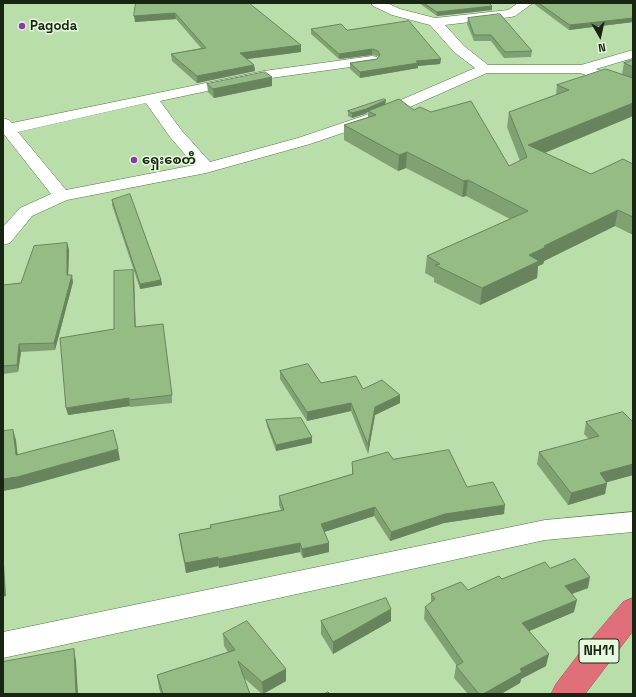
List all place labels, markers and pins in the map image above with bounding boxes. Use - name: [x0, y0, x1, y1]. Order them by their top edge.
- place label: Pagoda: [30, 18, 77, 34]
- marker: Pagoda: [17, 21, 27, 31]
- place label: ရှေးစေတီ: [142, 152, 196, 168]
- marker: ရှေးစေတီ: [129, 155, 139, 165]

